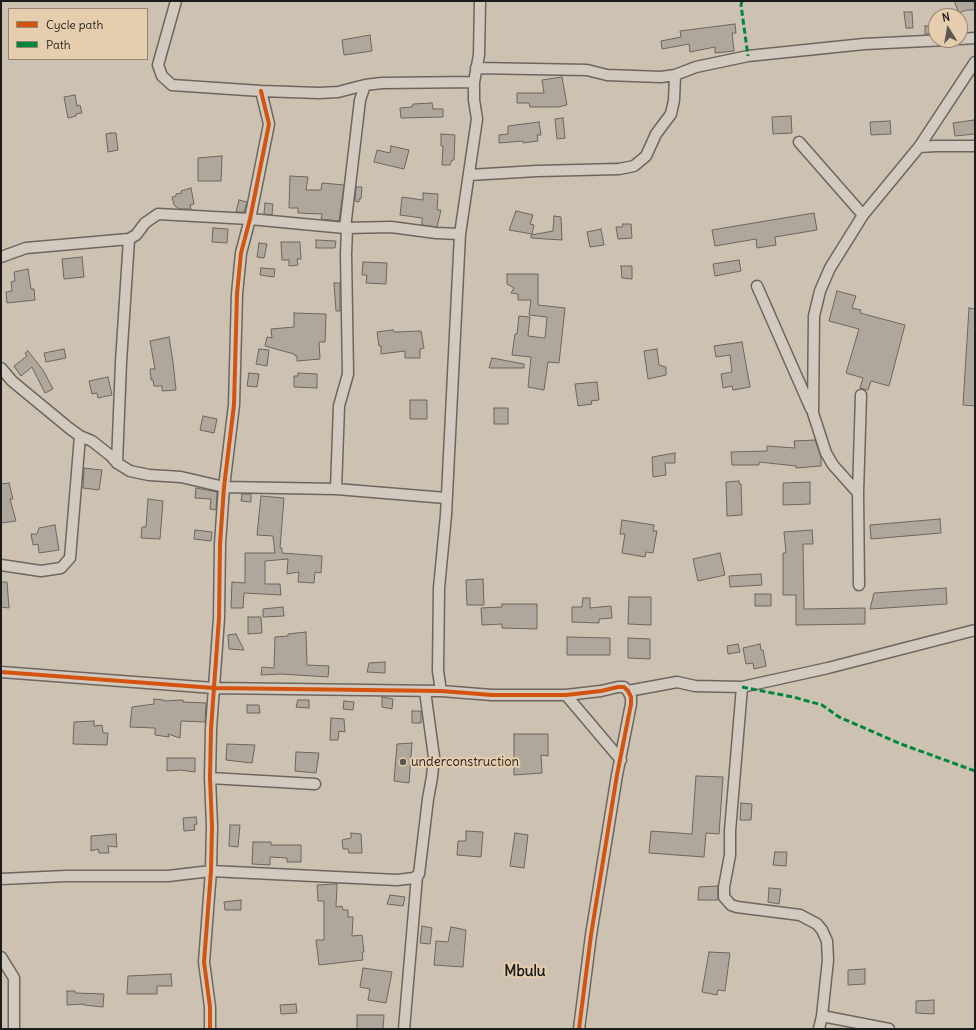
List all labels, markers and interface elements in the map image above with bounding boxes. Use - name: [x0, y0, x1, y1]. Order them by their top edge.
- legend: [8, 8, 148, 60]
- north arrow: [928, 8, 968, 48]
- text: N: [941, 10, 951, 25]
- text: Cycle path: [46, 17, 103, 32]
- text: Path: [46, 37, 71, 52]
- place label: underconstruction: [411, 754, 519, 770]
- marker: underconstruction: [398, 757, 408, 767]
- district label: Mbulu: [504, 963, 546, 981]

